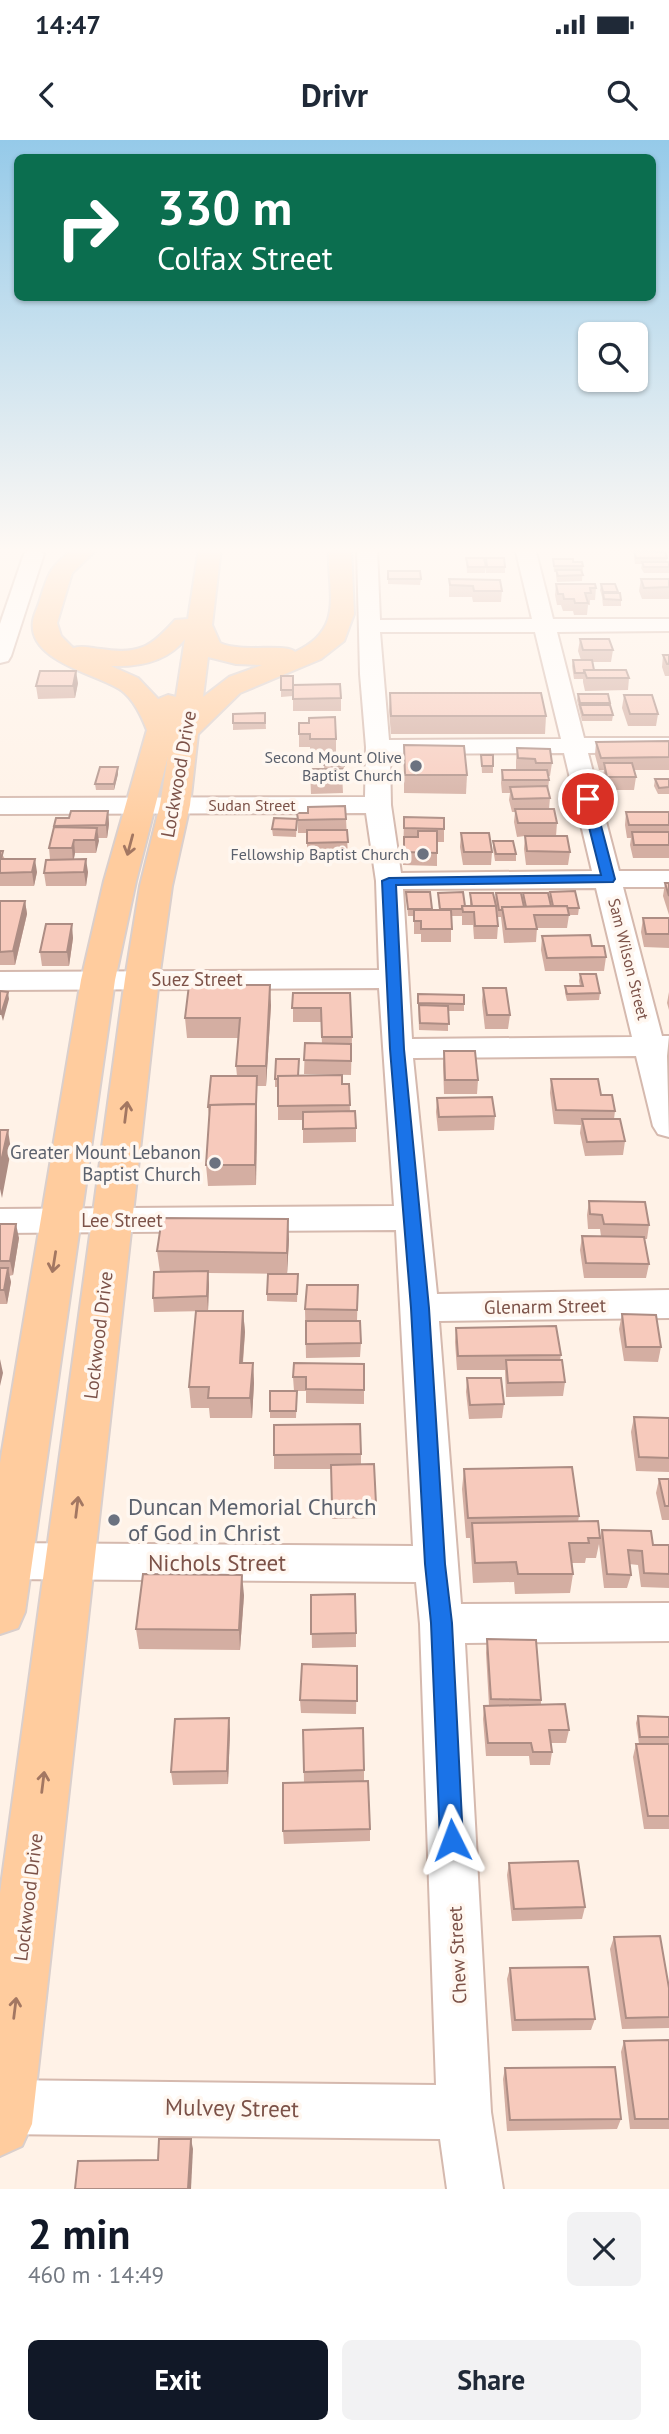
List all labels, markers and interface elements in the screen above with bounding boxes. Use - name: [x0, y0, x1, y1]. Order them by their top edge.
- text: 14:47: [35, 8, 101, 41]
- text: Drivr: [301, 74, 368, 116]
- icon: back: [28, 76, 66, 114]
- icon: search: [603, 76, 641, 114]
- text: 330 m: [157, 175, 292, 239]
- icon: right: [42, 182, 133, 273]
- text: Colfax Street: [157, 237, 333, 279]
- map controls: [578, 322, 648, 392]
- button: search: [578, 322, 648, 392]
- street label: Lockwood Drive: [155, 709, 201, 839]
- place label: Second Mount Olive Baptist Church: [265, 747, 402, 785]
- marker: Second Mount Olive Baptist Church: [408, 758, 424, 774]
- pin: [558, 769, 618, 829]
- icon: arrive: [569, 780, 607, 818]
- street label: Sudan Street: [208, 795, 296, 815]
- one-way arrow: [123, 833, 136, 856]
- place label: Fellowship Baptist Church: [230, 844, 409, 864]
- marker: Fellowship Baptist Church: [415, 846, 431, 862]
- street label: Sam Wilson Street: [604, 896, 654, 1023]
- street label: Suez Street: [151, 967, 243, 991]
- one-way arrow: [119, 1101, 132, 1123]
- place label: Greater Mount Lebanon Baptist Church: [10, 1140, 201, 1186]
- marker: Greater Mount Lebanon Baptist Church: [207, 1155, 223, 1171]
- street label: Lee Street: [81, 1208, 163, 1232]
- one-way arrow: [47, 1250, 60, 1272]
- street label: Lockwood Drive: [78, 1270, 118, 1400]
- street label: Glenarm Street: [484, 1293, 607, 1319]
- place label: Duncan Memorial Church of God in Christ: [128, 1492, 377, 1547]
- one-way arrow: [71, 1497, 84, 1519]
- marker: Duncan Memorial Church of God in Christ: [106, 1512, 122, 1528]
- street label: Nichols Street: [148, 1548, 286, 1577]
- one-way arrow: [36, 1771, 49, 1794]
- position arrow: [415, 1803, 489, 1877]
- street label: Lockwood Drive: [8, 1832, 48, 1962]
- street label: Chew Street: [442, 1905, 472, 2004]
- one-way arrow: [8, 1997, 21, 2019]
- street label: Mulvey Street: [165, 2092, 299, 2123]
- text: 2 min: [28, 2206, 130, 2261]
- button: close: [567, 2212, 641, 2286]
- text: 460 m · 14:49: [28, 2260, 164, 2289]
- button: Exit: [28, 2340, 328, 2420]
- button: Share: [342, 2340, 641, 2420]

